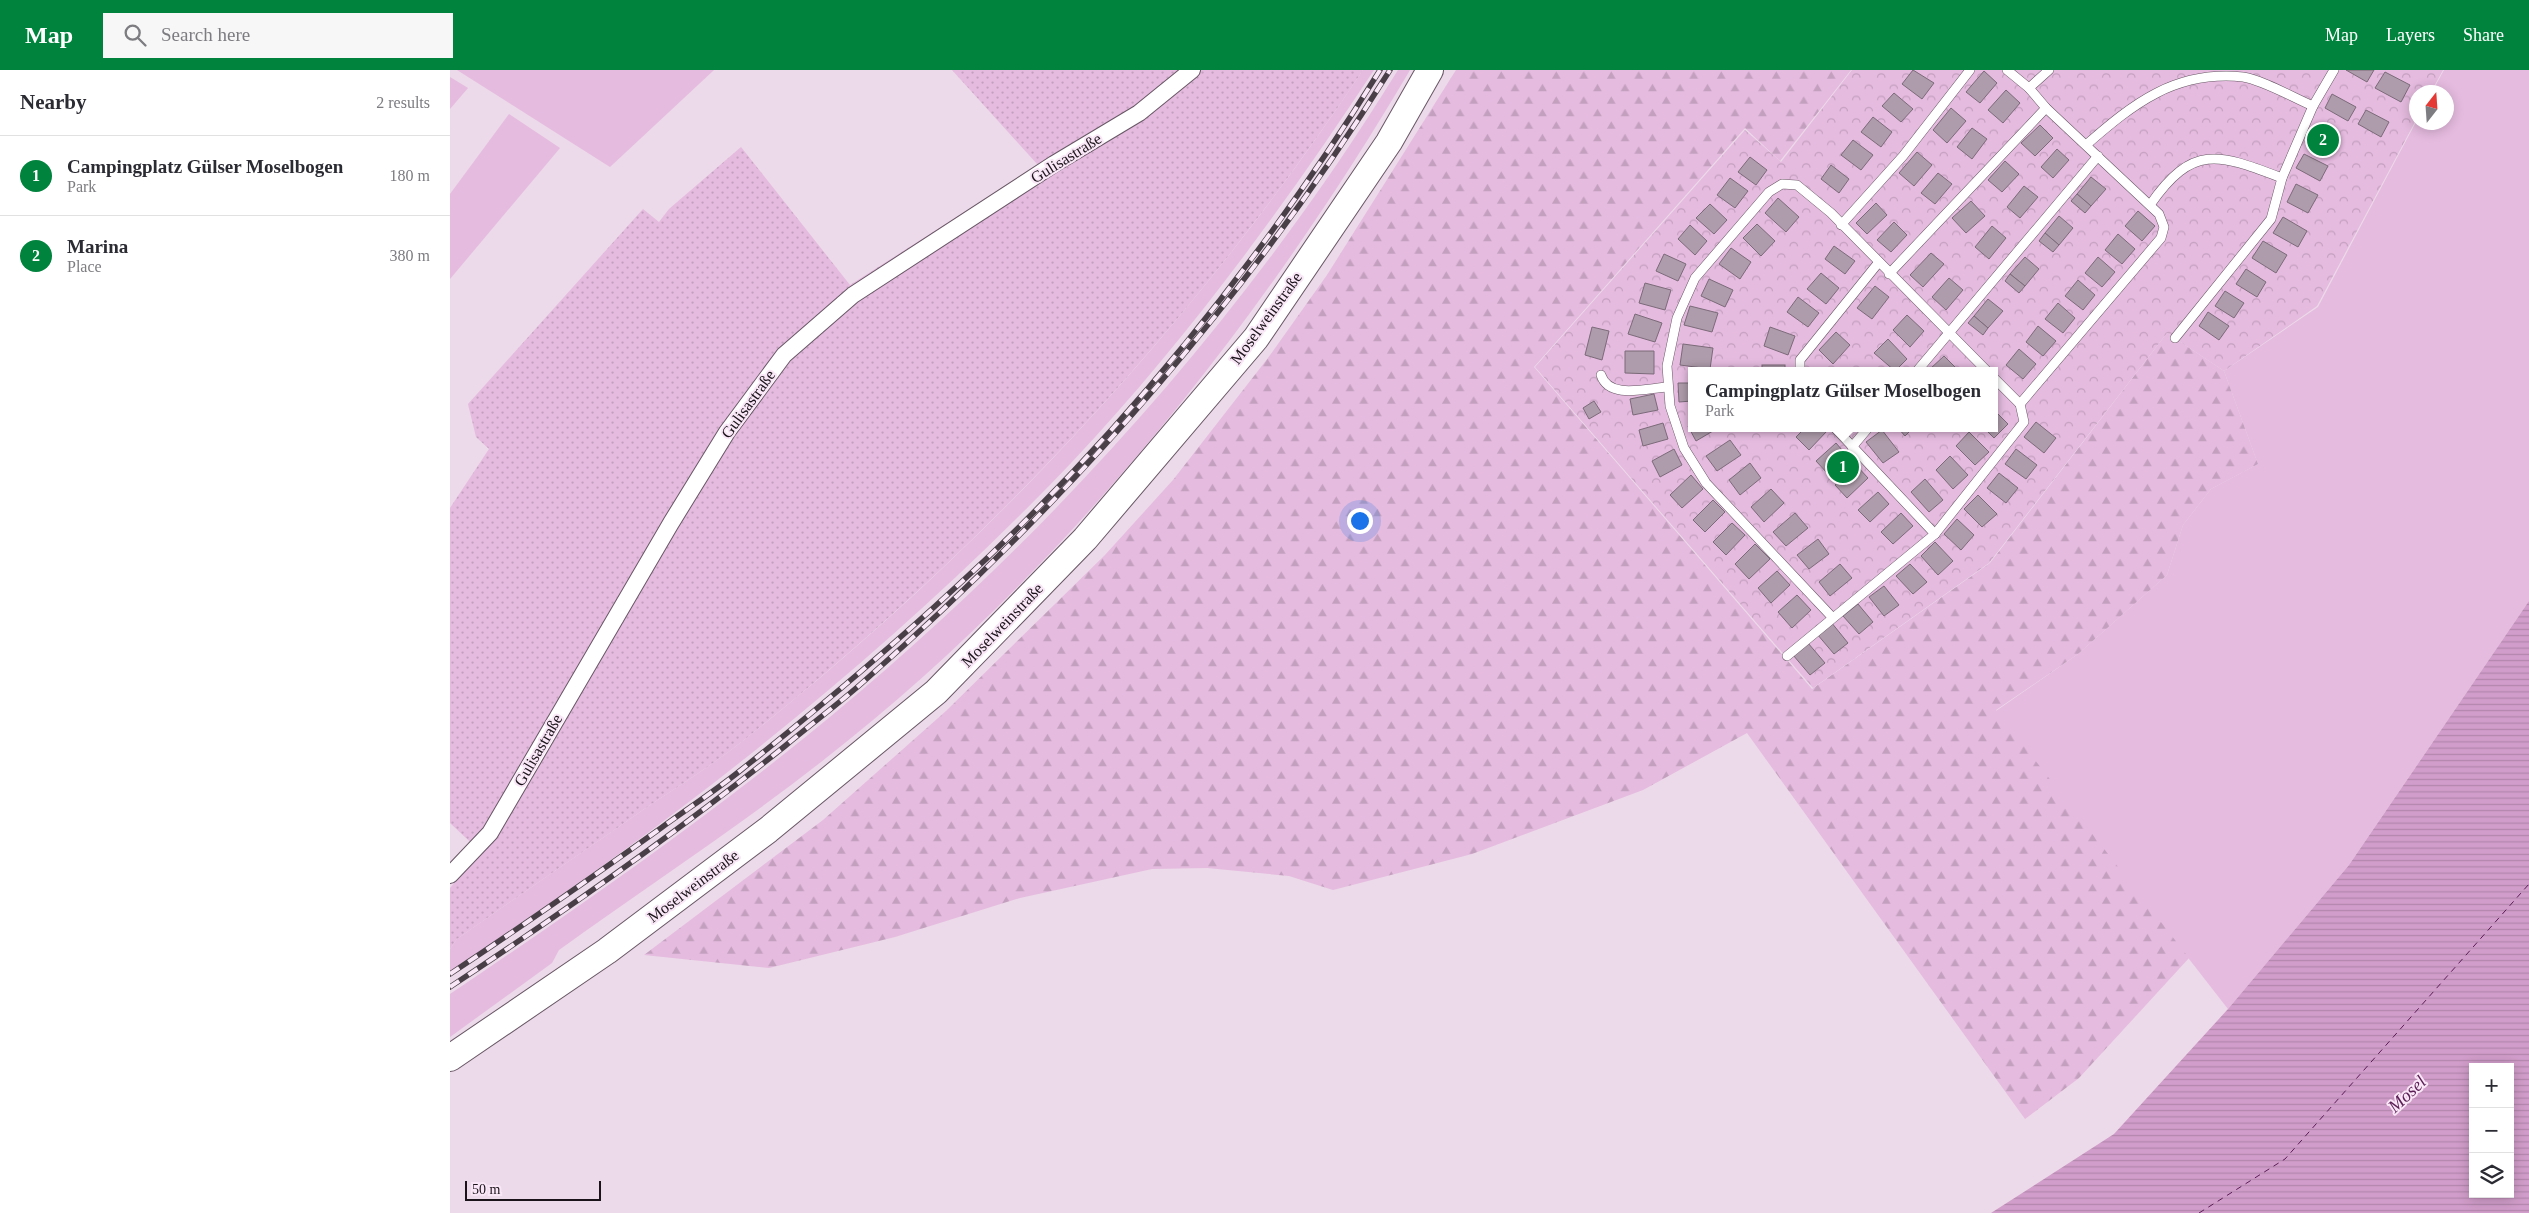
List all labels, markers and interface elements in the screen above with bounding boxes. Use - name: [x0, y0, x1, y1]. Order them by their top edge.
- search box: [103, 13, 453, 58]
- icon: search: [121, 21, 149, 49]
- text: Map: [25, 22, 73, 48]
- text: Search here: [161, 24, 250, 45]
- text: Map: [2325, 25, 2358, 45]
- text: Layers: [2386, 25, 2435, 45]
- text: Share: [2463, 25, 2504, 45]
- north arrow: [2409, 85, 2454, 130]
- text: Nearby: [20, 90, 87, 114]
- text: 2 results: [376, 94, 430, 111]
- pin: 2: [2307, 121, 2339, 159]
- street label: Gulisastraße: [1028, 130, 1104, 186]
- text: Campingplatz Gülser Moselbogen: [67, 156, 343, 177]
- text: 1: [32, 167, 40, 184]
- text: 180 m: [390, 167, 430, 184]
- text: Park: [67, 178, 96, 195]
- text: Marina: [67, 236, 128, 257]
- text: 2: [32, 247, 40, 264]
- text: 380 m: [390, 247, 430, 264]
- text: Place: [67, 258, 102, 275]
- street label: Moselweinstraße: [1227, 269, 1305, 367]
- street label: Gulisastraße: [718, 367, 778, 441]
- popup: [1688, 367, 1998, 432]
- text: Campingplatz Gülser Moselbogen: [1705, 380, 1981, 401]
- text: Park: [1705, 402, 1734, 419]
- pin: 1: [1827, 448, 1859, 486]
- your location: [1347, 508, 1373, 534]
- street label: Moselweinstraße: [958, 580, 1046, 670]
- street label: Gulisastraße: [511, 711, 565, 789]
- street label: Moselweinstraße: [644, 846, 742, 926]
- map controls: [2469, 1063, 2514, 1198]
- button: +: [2469, 1063, 2514, 1108]
- water label: Mosel: [2383, 1072, 2430, 1117]
- button: −: [2469, 1108, 2514, 1153]
- button: layers: [2469, 1153, 2514, 1198]
- scale bar: [465, 1178, 601, 1201]
- text: 50 m: [472, 1182, 500, 1197]

